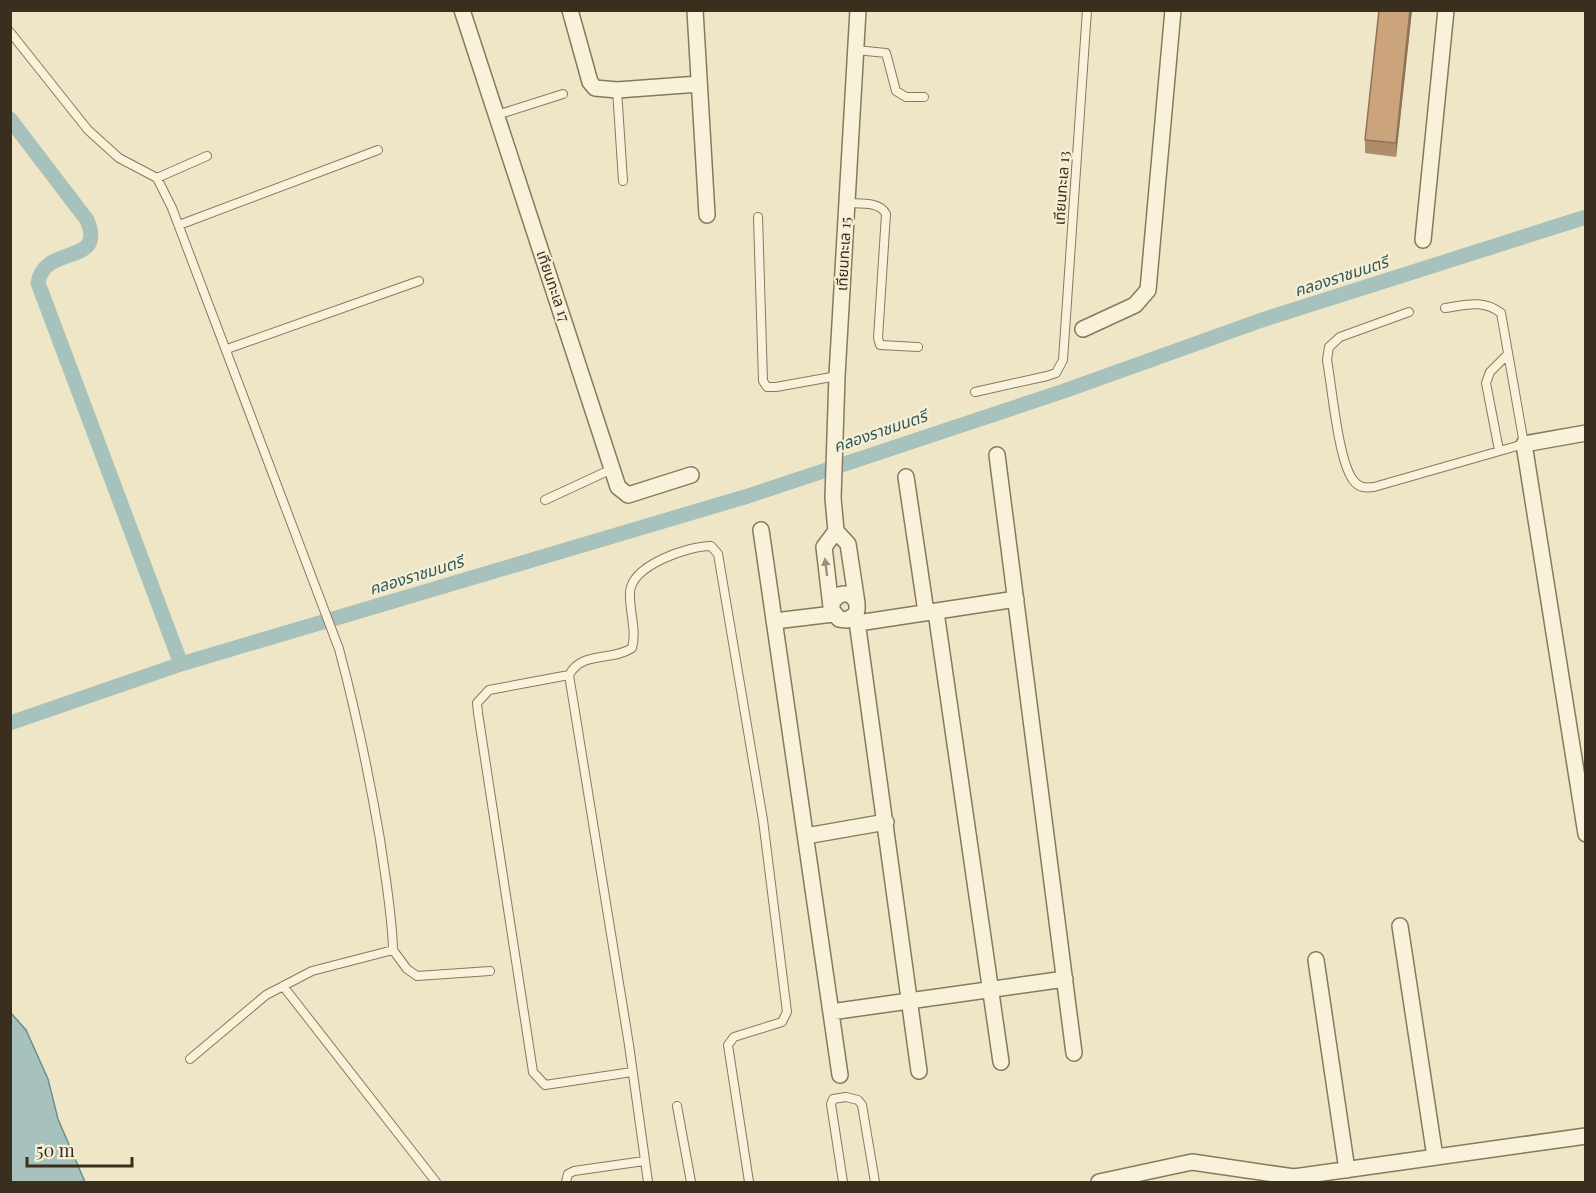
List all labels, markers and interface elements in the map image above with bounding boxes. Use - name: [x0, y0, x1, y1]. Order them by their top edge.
- street label: เทียนทะเล 13: [1048, 150, 1074, 226]
- street label: เทียนทะเล 15: [831, 216, 855, 291]
- street label: เทียนทะเล 17: [532, 247, 575, 324]
- water label: คลองราชมนตรี: [1291, 250, 1393, 301]
- water label: คลองราชมนตรี: [830, 404, 932, 456]
- water label: คลองราชมนตรี: [366, 549, 468, 599]
- one-way arrow: [822, 557, 831, 576]
- scale bar: [27, 1130, 132, 1168]
- text: 50 m: [36, 1138, 75, 1162]

